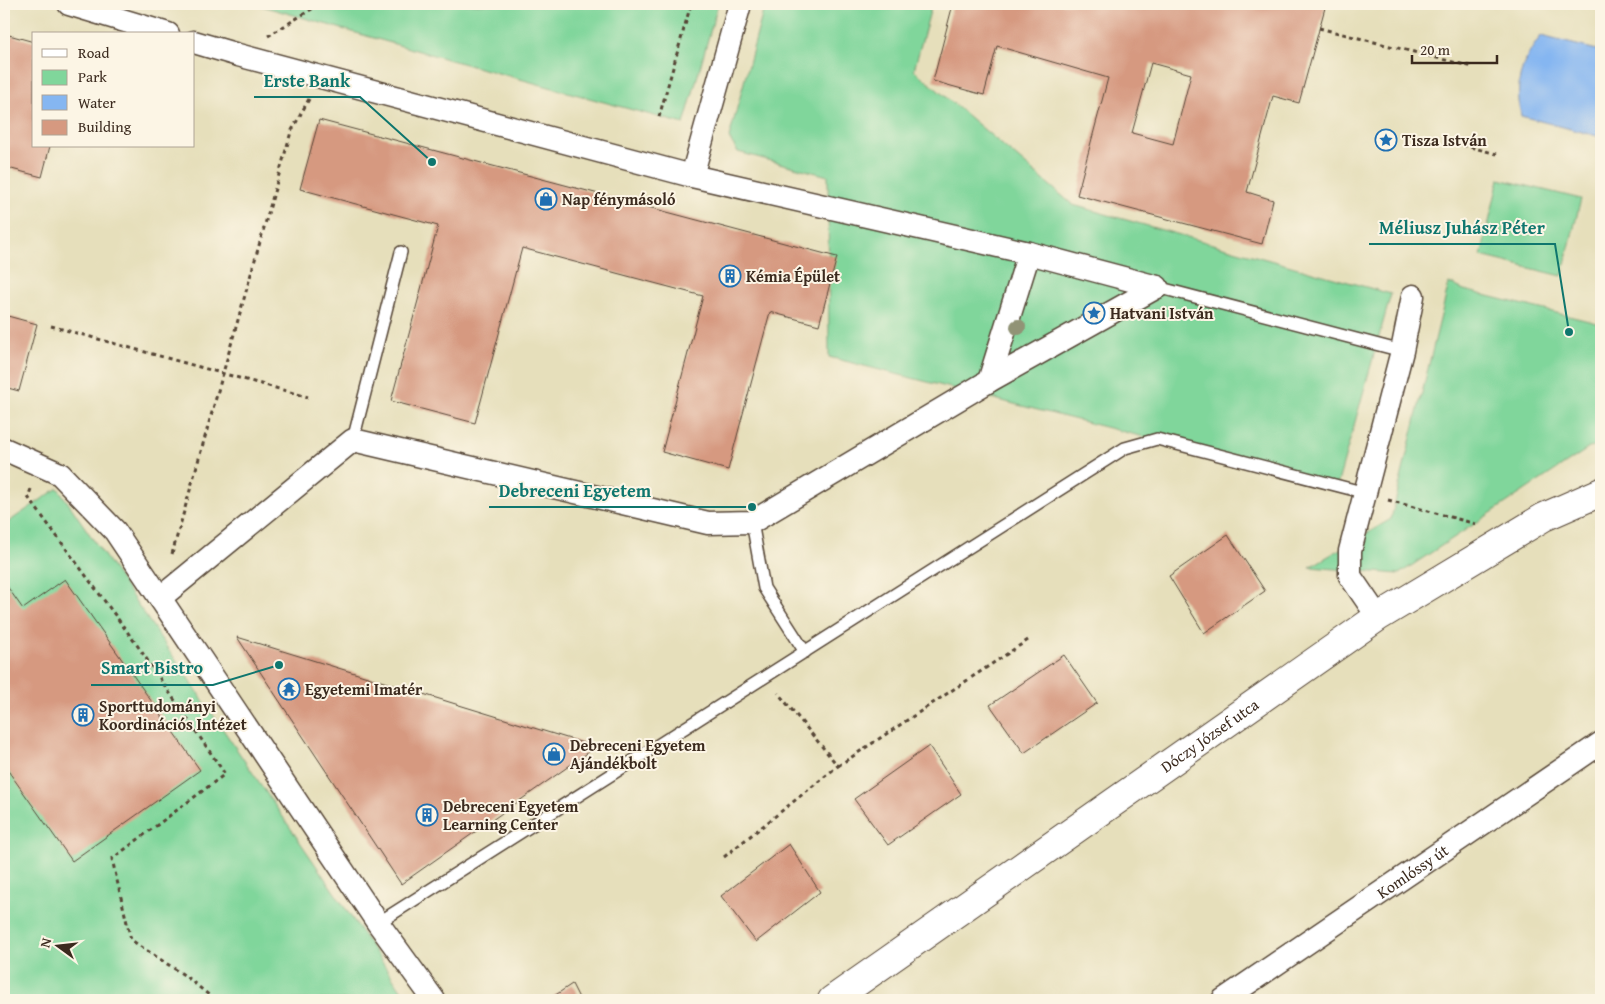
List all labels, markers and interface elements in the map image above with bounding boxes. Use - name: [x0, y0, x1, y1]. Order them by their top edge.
- legend: [32, 32, 195, 148]
- scale bar: [1412, 32, 1498, 64]
- text: 20 m: [1420, 39, 1451, 60]
- text: Road: [78, 42, 109, 63]
- callout: Erste Bank: [254, 64, 360, 97]
- text: Park: [78, 66, 107, 87]
- text: Erste Bank: [264, 67, 351, 94]
- text: Water: [78, 92, 116, 113]
- text: Building: [78, 116, 132, 137]
- place icon: Tisza István: [1374, 128, 1398, 152]
- place label: Tisza István: [1402, 128, 1487, 152]
- shop icon: Nap fénymásoló: [534, 187, 558, 211]
- place label: Nap fénymásoló: [562, 187, 676, 211]
- callout: Méliusz Juhász Péter: [1369, 211, 1555, 244]
- text: Méliusz Juhász Péter: [1379, 214, 1546, 241]
- building icon: Kémia Épület: [718, 264, 742, 288]
- place label: Kémia Épület: [746, 264, 840, 288]
- place icon: Hatvani István: [1082, 301, 1106, 325]
- place label: Hatvani István: [1110, 301, 1214, 325]
- callout: Debreceni Egyetem: [489, 474, 661, 507]
- text: Debreceni Egyetem: [499, 477, 652, 504]
- callout: Smart Bistro: [91, 652, 213, 685]
- text: Smart Bistro: [101, 654, 203, 681]
- temple icon: Egyetemi Imatér: [277, 677, 301, 701]
- place label: Egyetemi Imatér: [305, 677, 423, 701]
- street label: Dóczy József utca: [1155, 692, 1264, 778]
- place label: Sporttudományi Koordinációs Intézet: [99, 694, 247, 736]
- building icon: Sporttudományi Koordinációs Intézet: [71, 703, 95, 727]
- place label: Debreceni Egyetem Ajándékbolt: [570, 733, 706, 775]
- shop icon: Debreceni Egyetem Ajándékbolt: [542, 742, 566, 766]
- place label: Debreceni Egyetem Learning Center: [443, 794, 579, 836]
- building icon: Debreceni Egyetem Learning Center: [415, 803, 439, 827]
- street label: Komlóssy út: [1372, 838, 1453, 904]
- north arrow: [32, 922, 82, 972]
- text: N: [35, 935, 56, 950]

